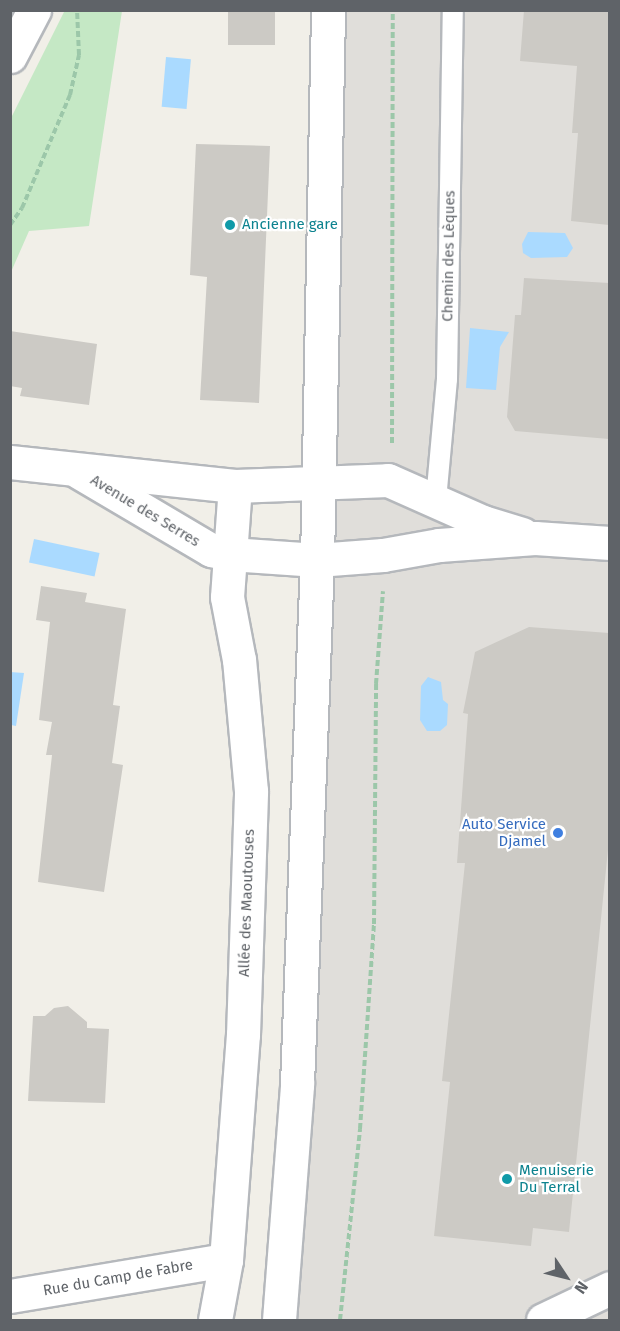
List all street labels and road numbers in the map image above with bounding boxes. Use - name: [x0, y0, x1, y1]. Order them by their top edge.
- street label: Chemin des Lèques: [439, 190, 459, 322]
- street label: Avenue des Serres: [87, 471, 203, 551]
- street label: Allée des Maoutouses: [235, 829, 259, 977]
- street label: Rue du Camp de Fabre: [42, 1256, 194, 1300]

